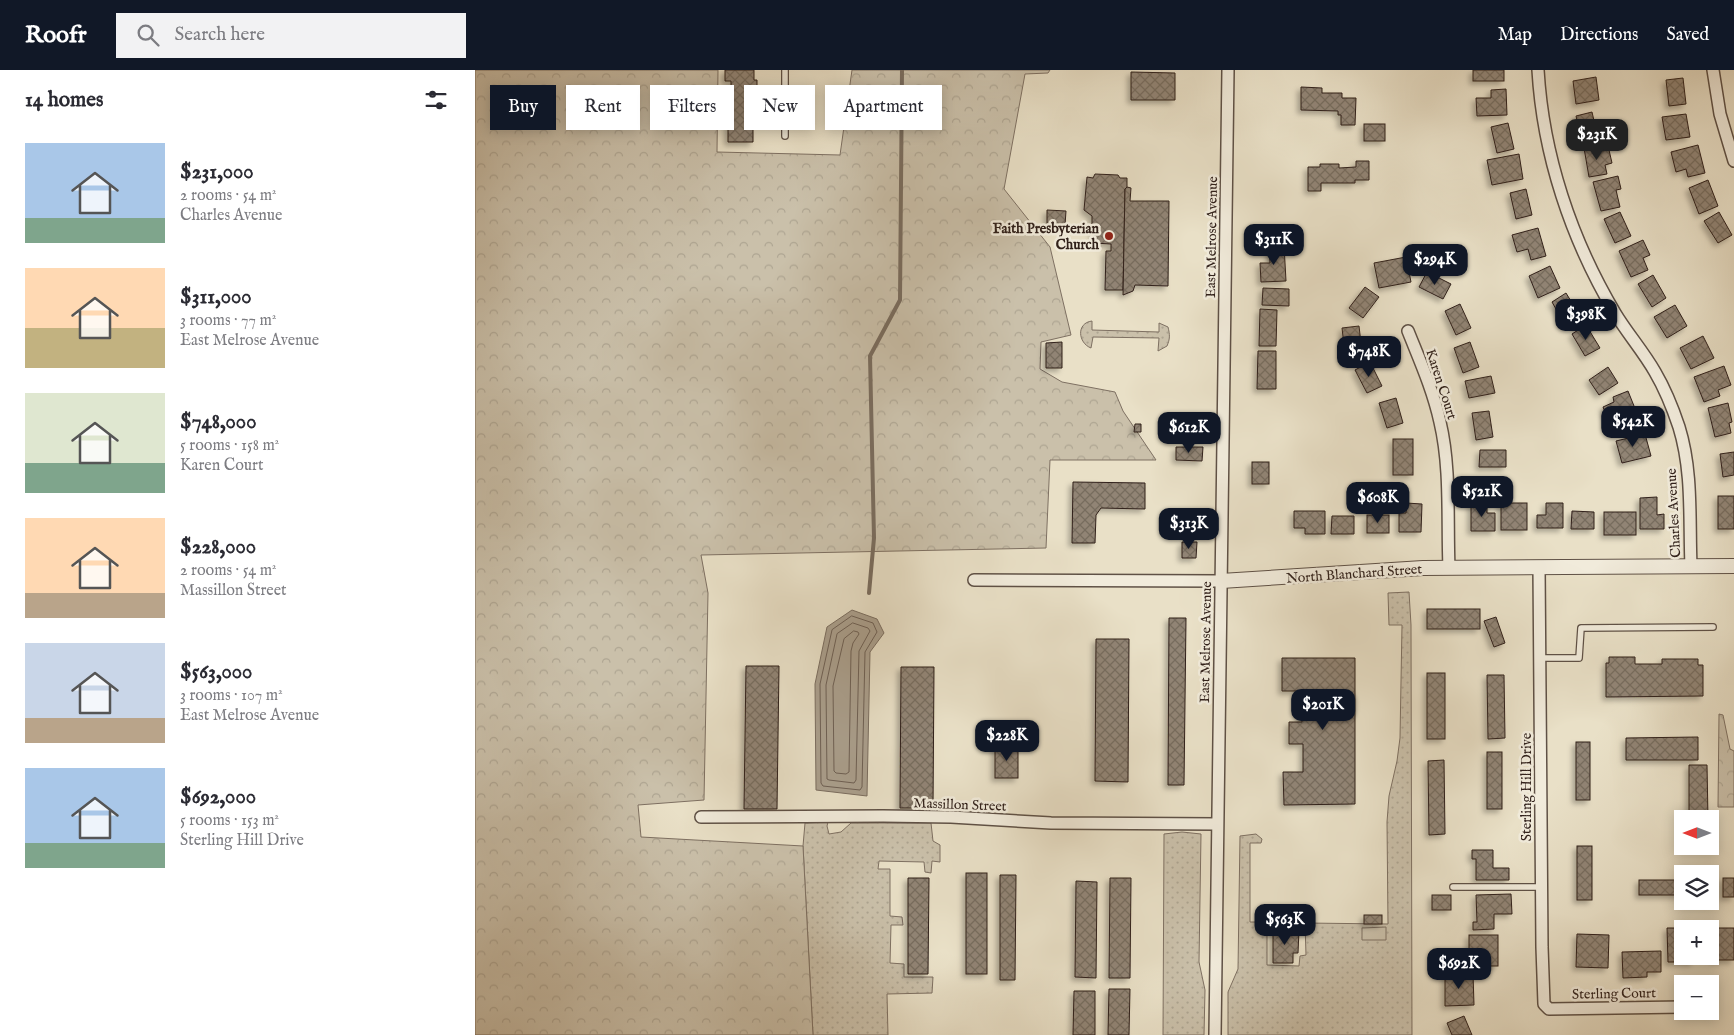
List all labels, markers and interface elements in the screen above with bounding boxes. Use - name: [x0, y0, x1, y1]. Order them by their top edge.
- search box: [116, 13, 466, 58]
- text: Roofr: [25, 20, 86, 51]
- icon: search: [134, 21, 162, 49]
- text: Search here: [174, 23, 265, 47]
- text: Map: [1498, 24, 1532, 47]
- text: Directions: [1560, 24, 1638, 47]
- text: Saved: [1666, 24, 1709, 47]
- chip: Buy: [490, 85, 556, 130]
- chip: Rent: [566, 85, 640, 130]
- chip: Filters: [650, 85, 734, 130]
- chip: New: [744, 85, 815, 130]
- chip: Apartment: [825, 85, 942, 130]
- icon: filters: [422, 86, 450, 114]
- text: 14 homes: [25, 87, 103, 114]
- pin: $231K: [1562, 118, 1632, 161]
- text: $231K: [1577, 125, 1617, 145]
- text: $231,000: [180, 159, 254, 186]
- icon: home: [65, 163, 125, 223]
- street label: East Melrose Avenue: [1202, 175, 1222, 298]
- text: 2 rooms · 54 m²: [180, 186, 277, 206]
- text: Charles Avenue: [180, 206, 282, 226]
- place label: Faith Presbyterian Church: [993, 220, 1100, 254]
- pin: $311K: [1239, 224, 1309, 266]
- marker: Faith Presbyterian Church: [1103, 230, 1115, 242]
- text: $311K: [1255, 230, 1293, 250]
- pin: $294K: [1400, 244, 1470, 286]
- text: $294K: [1414, 250, 1456, 270]
- text: $311,000: [180, 284, 252, 311]
- icon: home: [65, 288, 125, 348]
- pin: $398K: [1551, 298, 1621, 341]
- text: $398K: [1566, 305, 1606, 325]
- text: 3 rooms · 77 m²: [180, 311, 276, 331]
- text: East Melrose Avenue: [180, 331, 319, 351]
- pin: $748K: [1334, 336, 1404, 378]
- text: $748K: [1348, 342, 1390, 362]
- street label: Karen Court: [1421, 347, 1461, 422]
- pin: $542K: [1598, 406, 1668, 448]
- text: $748,000: [180, 409, 256, 436]
- pin: $612K: [1154, 412, 1224, 454]
- text: $542K: [1612, 412, 1654, 432]
- icon: home: [65, 413, 125, 473]
- text: $612K: [1169, 418, 1209, 438]
- text: 5 rooms · 158 m²: [180, 436, 279, 456]
- text: Karen Court: [180, 456, 263, 476]
- street label: Charles Avenue: [1663, 467, 1685, 558]
- pin: $521K: [1447, 476, 1517, 518]
- pin: $608K: [1343, 482, 1413, 524]
- text: $521K: [1462, 482, 1502, 502]
- text: $608K: [1357, 488, 1399, 508]
- pin: $313K: [1154, 508, 1224, 550]
- text: $313K: [1170, 514, 1208, 534]
- text: $228,000: [180, 534, 256, 561]
- icon: home: [65, 538, 125, 598]
- street label: North Blanchard Street: [1285, 560, 1423, 588]
- text: 2 rooms · 54 m²: [180, 561, 277, 581]
- street label: East Melrose Avenue: [1196, 580, 1216, 703]
- text: Massillon Street: [180, 581, 287, 601]
- text: $563,000: [180, 659, 252, 686]
- icon: home: [65, 663, 125, 723]
- text: 3 rooms · 107 m²: [180, 686, 283, 706]
- pin: $201K: [1288, 688, 1358, 731]
- text: $201K: [1302, 695, 1344, 715]
- text: East Melrose Avenue: [180, 706, 319, 726]
- pin: $228K: [972, 720, 1042, 762]
- text: $228K: [986, 726, 1028, 746]
- street label: Sterling Hill Drive: [1518, 732, 1536, 841]
- text: $692,000: [180, 784, 256, 811]
- icon: home: [65, 788, 125, 848]
- street label: Massillon Street: [913, 794, 1007, 816]
- north arrow: [1674, 810, 1719, 855]
- map controls: [1674, 810, 1719, 1020]
- text: 5 rooms · 153 m²: [180, 811, 279, 831]
- text: Sterling Hill Drive: [180, 831, 304, 851]
- button: layers: [1674, 865, 1719, 910]
- pin: $563K: [1250, 904, 1320, 946]
- text: $563K: [1266, 910, 1304, 930]
- button: +: [1674, 920, 1719, 965]
- pin: $692K: [1424, 948, 1494, 990]
- text: $692K: [1438, 954, 1480, 974]
- button: −: [1674, 975, 1719, 1020]
- street label: Sterling Court: [1572, 984, 1656, 1004]

